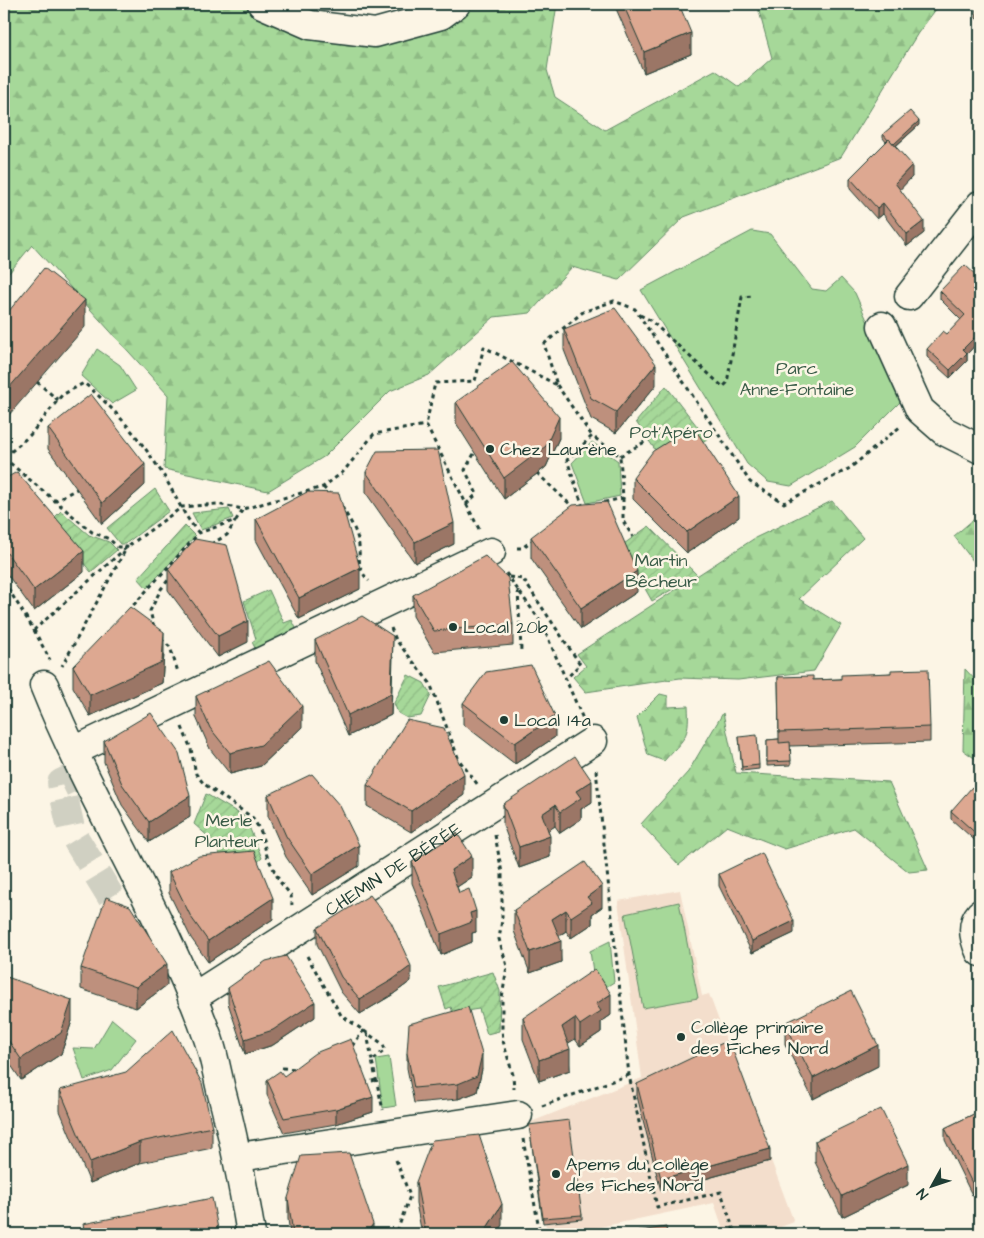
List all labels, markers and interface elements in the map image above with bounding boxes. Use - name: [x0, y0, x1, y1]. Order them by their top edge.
- park label: Parc Anne-Fontaine: [740, 356, 854, 402]
- park label: Pot'Apéro: [629, 420, 713, 445]
- place label: Chez Laurène: [500, 437, 617, 462]
- marker: Chez Laurène: [484, 443, 496, 455]
- park label: Martin Bêcheur: [625, 548, 697, 594]
- place label: Local 20b: [463, 615, 548, 640]
- marker: Local 20b: [447, 621, 459, 633]
- place label: Local 14a: [514, 708, 591, 733]
- marker: Local 14a: [498, 714, 510, 726]
- park label: Merle Planteur: [195, 808, 263, 854]
- street label: CHEMIN DE BÉRÉE: [320, 816, 467, 923]
- place label: Collège primaire des Fiches Nord: [691, 1015, 828, 1061]
- marker: Collège primaire des Fiches Nord: [675, 1031, 687, 1043]
- place label: Apems du collège des Fiches Nord: [566, 1152, 709, 1198]
- north arrow: [906, 1160, 956, 1210]
- marker: Apems du collège des Fiches Nord: [550, 1168, 562, 1180]
- text: N: [912, 1184, 933, 1204]

